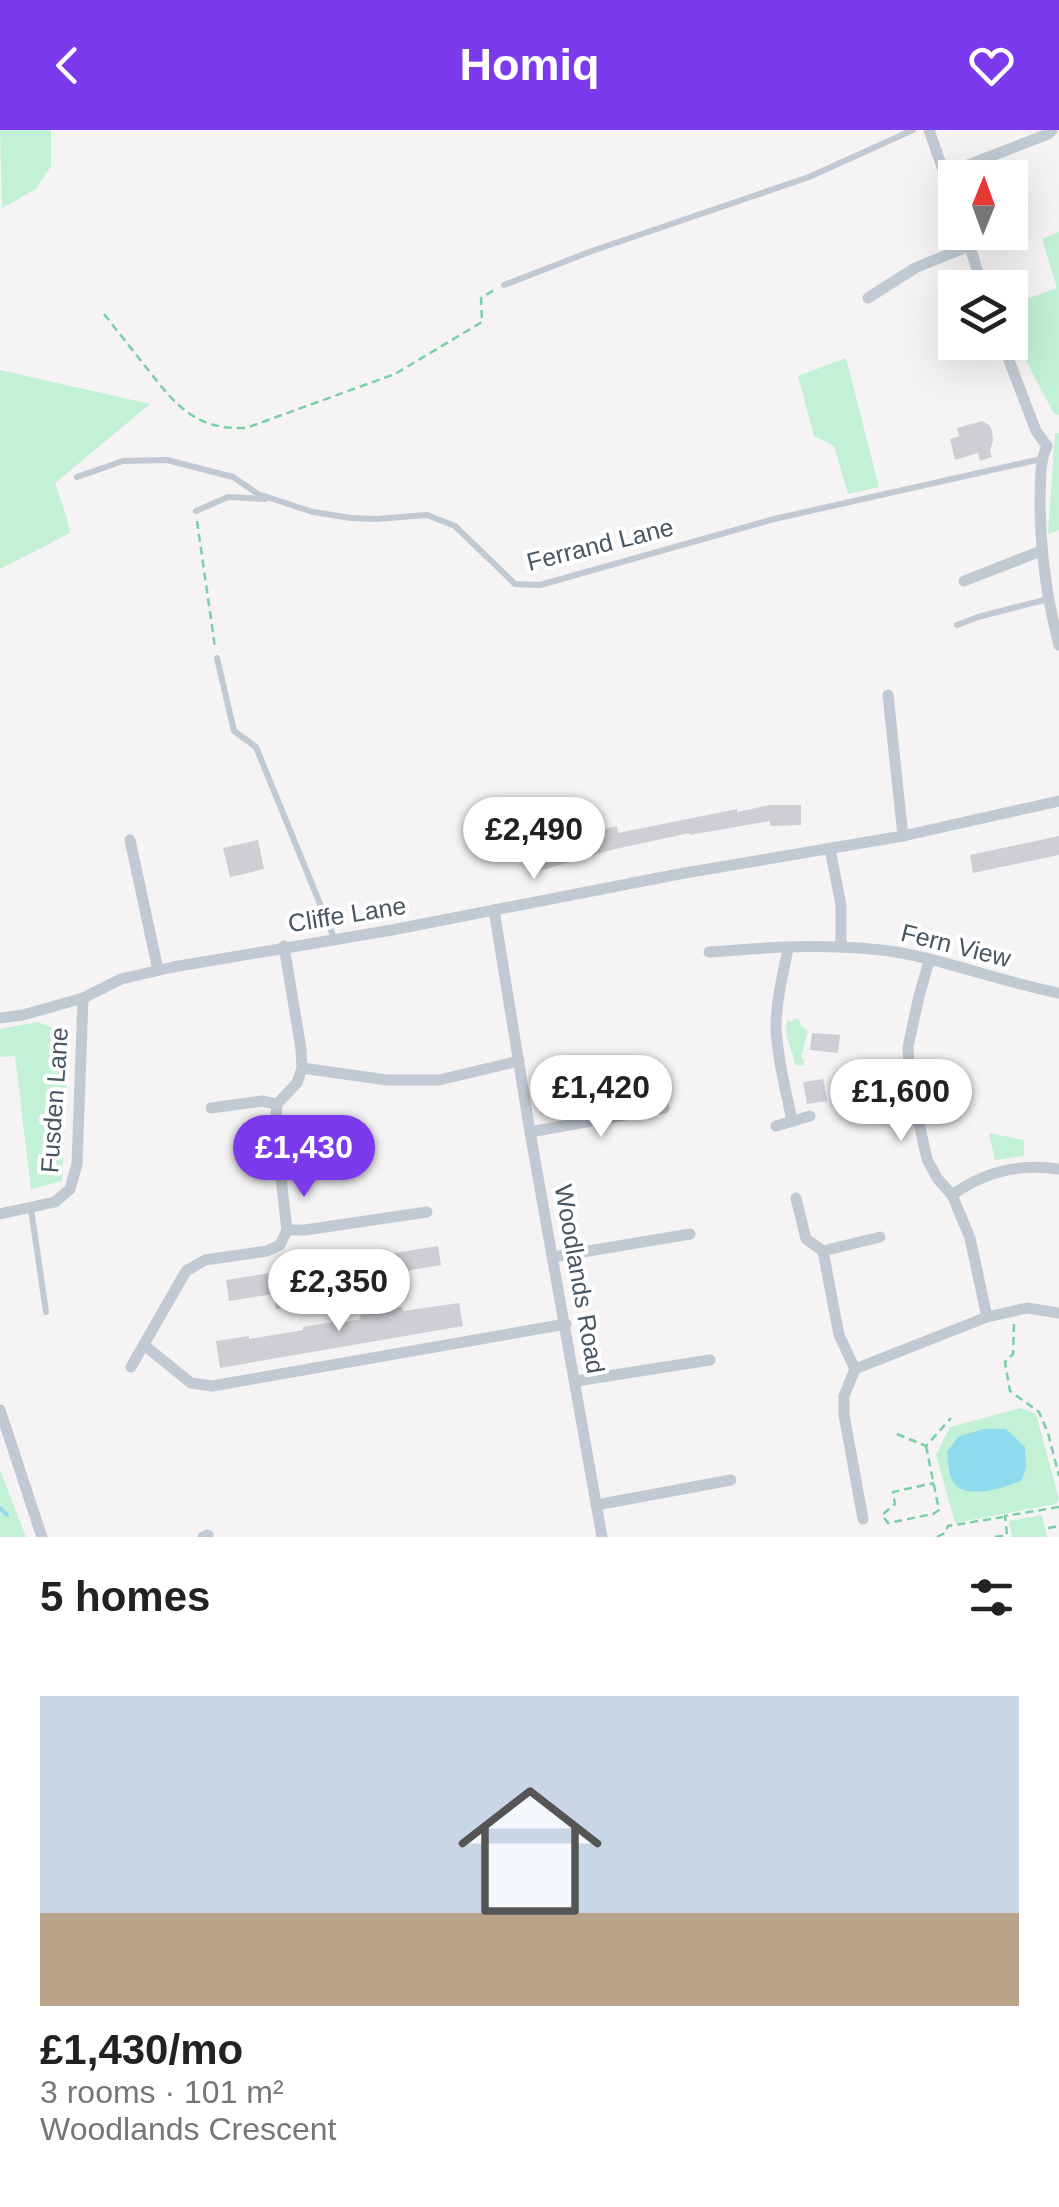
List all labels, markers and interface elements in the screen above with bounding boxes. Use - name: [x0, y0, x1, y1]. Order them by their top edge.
- icon: back: [40, 38, 95, 93]
- icon: heart: [964, 38, 1019, 93]
- text: Homiq: [460, 39, 600, 90]
- north arrow: [938, 160, 1028, 250]
- map controls: [938, 160, 1028, 360]
- button: layers: [938, 270, 1028, 360]
- street label: Ferrand Lane: [524, 512, 676, 576]
- pin: £2,490: [453, 797, 615, 882]
- text: £2,490: [485, 811, 583, 847]
- street label: Cliffe Lane: [286, 891, 408, 937]
- street label: Fern View: [898, 918, 1015, 972]
- street label: Fusden Lane: [35, 1026, 73, 1174]
- pin: £1,420: [520, 1055, 682, 1140]
- pin: £1,600: [820, 1059, 982, 1144]
- text: £1,420: [552, 1069, 650, 1105]
- text: £1,600: [852, 1073, 950, 1109]
- pin: £1,430: [223, 1115, 385, 1200]
- text: £1,430: [255, 1129, 353, 1165]
- street label: Woodlands Road: [550, 1182, 610, 1376]
- pin: £2,350: [258, 1249, 420, 1334]
- text: £2,350: [290, 1263, 388, 1299]
- icon: filters: [964, 1570, 1019, 1625]
- text: 5 homes: [40, 1573, 210, 1620]
- icon: home: [440, 1761, 620, 1941]
- text: £1,430/mo: [40, 2026, 243, 2073]
- text: 3 rooms · 101 m²: [40, 2074, 284, 2110]
- text: Woodlands Crescent: [40, 2111, 336, 2147]

